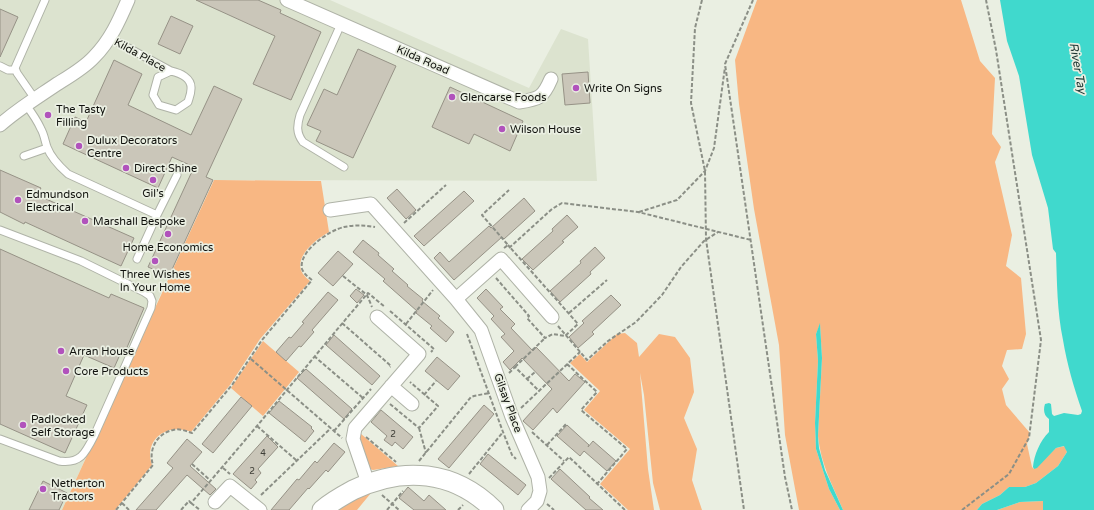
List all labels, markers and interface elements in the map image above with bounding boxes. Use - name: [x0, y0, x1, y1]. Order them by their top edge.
- street label: Kilda Place: [112, 35, 168, 75]
- water label: River Tay: [1067, 41, 1090, 96]
- street label: Kilda Road: [395, 43, 451, 77]
- place label: Write On Signs: [584, 82, 662, 95]
- marker: Write On Signs: [571, 83, 581, 93]
- place label: Glencarse Foods: [460, 91, 546, 104]
- marker: Glencarse Foods: [447, 92, 457, 102]
- place label: The Tasty Filling: [56, 103, 106, 129]
- marker: The Tasty Filling: [43, 110, 53, 120]
- place label: Wilson House: [510, 123, 581, 136]
- marker: Wilson House: [497, 124, 507, 134]
- place label: Dulux Decorators Centre: [87, 134, 177, 160]
- marker: Dulux Decorators Centre: [74, 141, 84, 151]
- place label: Direct Shine: [134, 162, 197, 175]
- marker: Direct Shine: [121, 163, 131, 173]
- marker: Gil’s: [148, 175, 158, 185]
- place label: Gil’s: [142, 187, 164, 200]
- place label: Edmundson Electrical: [26, 188, 89, 214]
- marker: Edmundson Electrical: [13, 195, 23, 205]
- place label: Marshall Bespoke: [93, 215, 185, 228]
- marker: Marshall Bespoke: [80, 216, 90, 226]
- marker: Home Economics: [163, 229, 173, 239]
- place label: Home Economics: [123, 241, 213, 254]
- marker: Three Wishes In Your Home: [150, 256, 160, 266]
- place label: Three Wishes In Your Home: [120, 268, 190, 294]
- place label: Arran House: [69, 345, 134, 358]
- marker: Arran House: [56, 346, 66, 356]
- place label: Core Products: [74, 365, 148, 378]
- marker: Core Products: [61, 366, 71, 376]
- street label: Gilsay Place: [491, 372, 525, 434]
- place label: Padlocked Self Storage: [31, 413, 95, 439]
- marker: Padlocked Self Storage: [18, 420, 28, 430]
- house number: 2: [390, 429, 396, 440]
- house number: 4: [260, 448, 266, 459]
- house number: 2: [249, 466, 255, 477]
- place label: Netherton Tractors: [51, 477, 105, 503]
- marker: Netherton Tractors: [38, 484, 48, 494]

